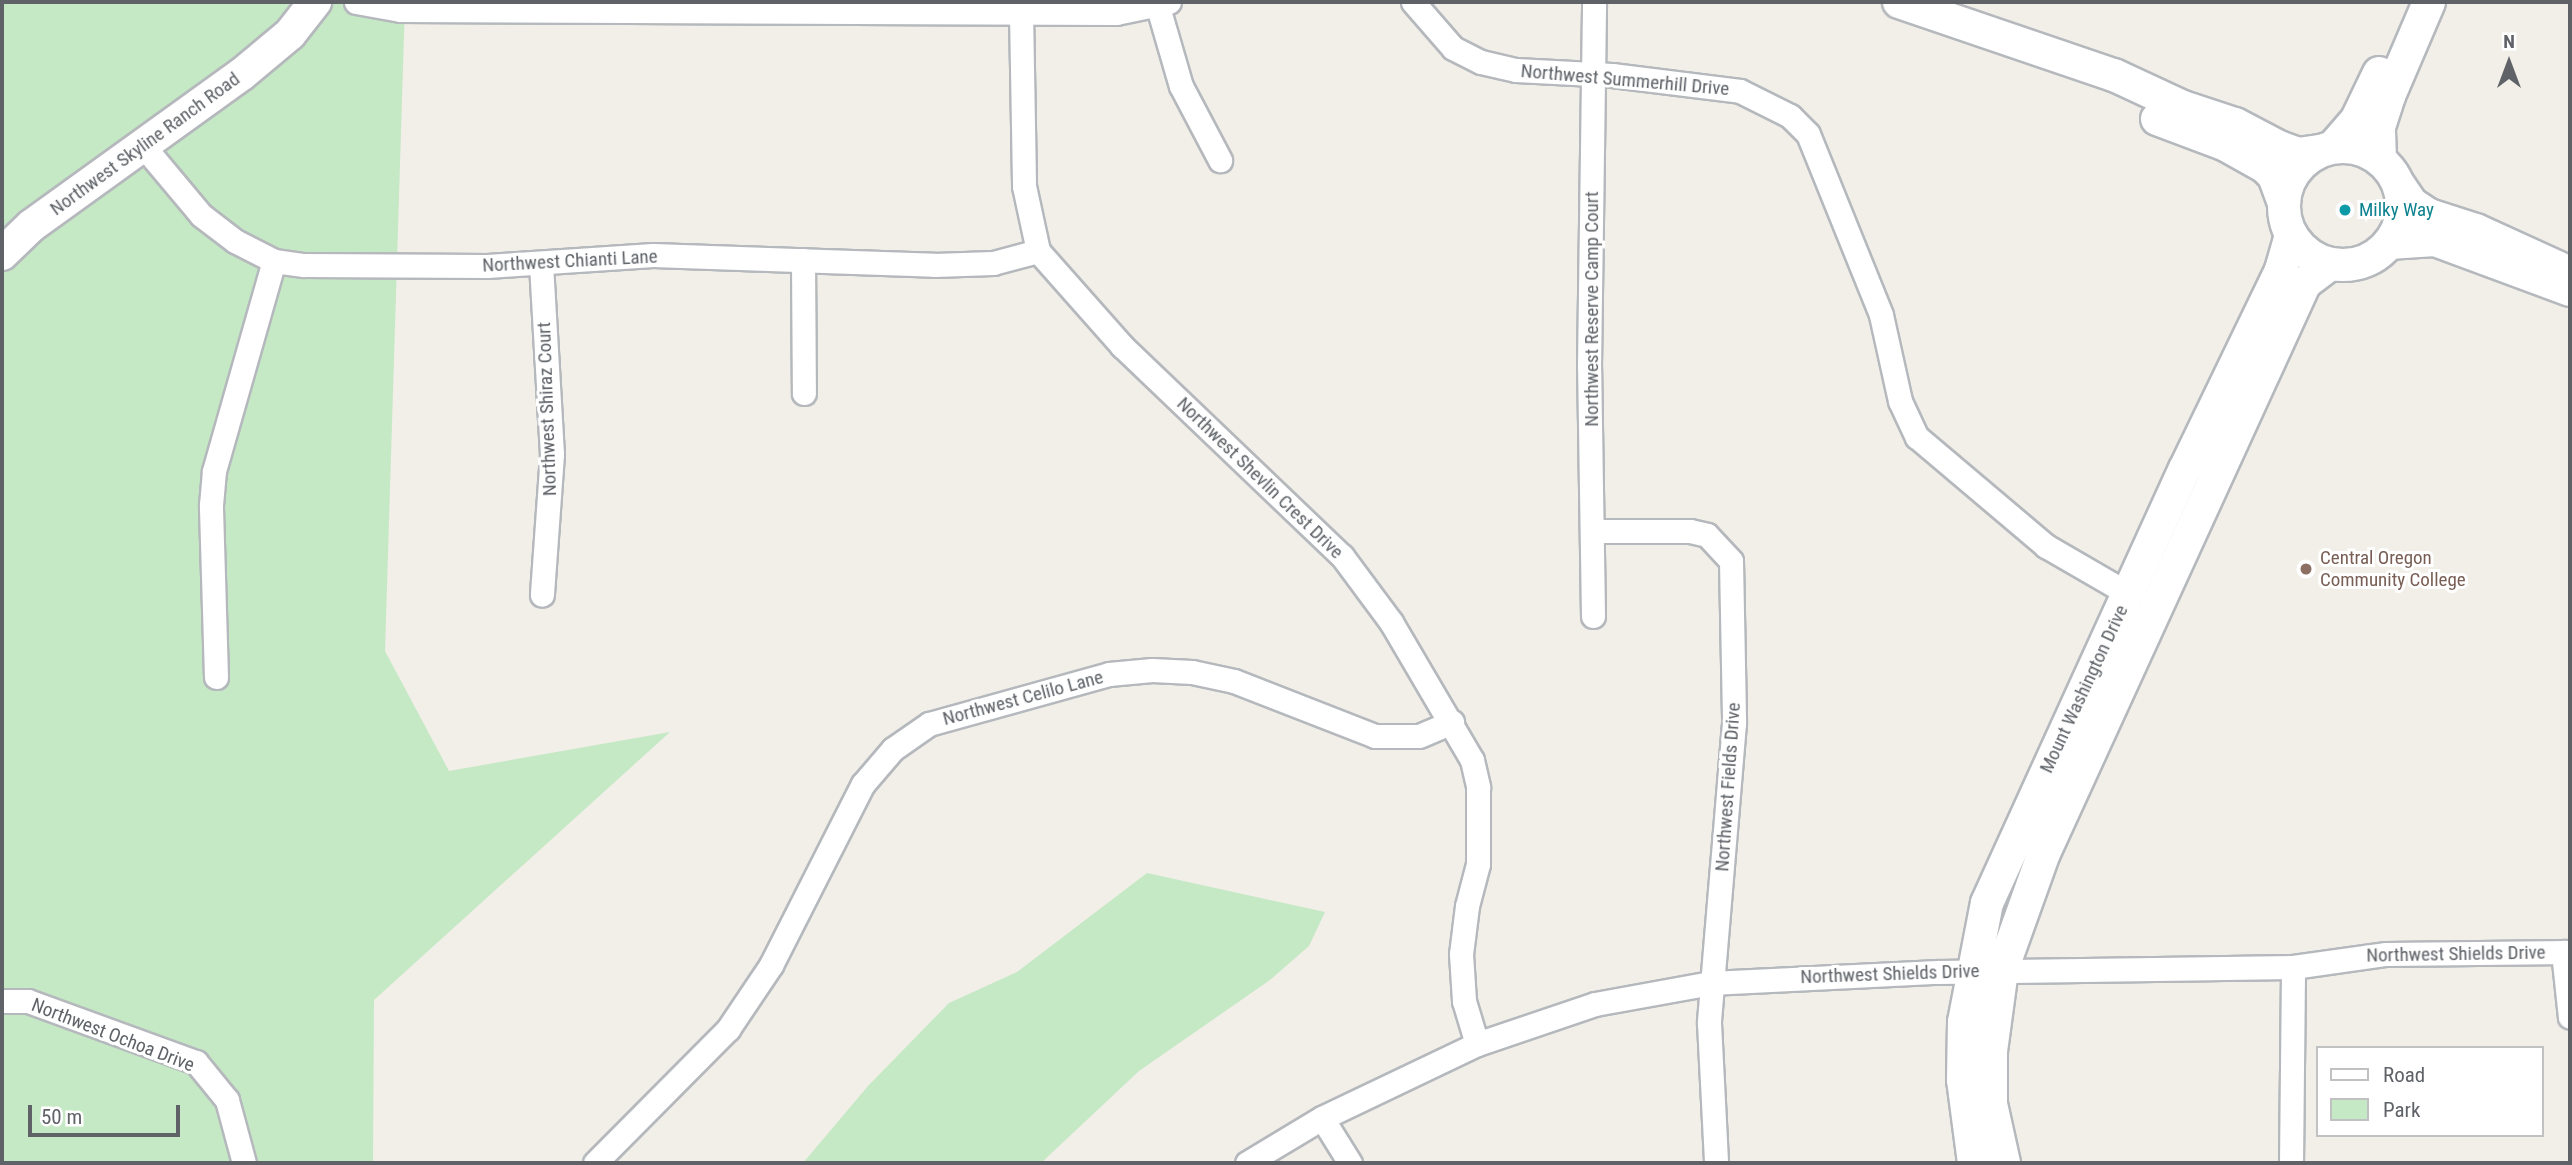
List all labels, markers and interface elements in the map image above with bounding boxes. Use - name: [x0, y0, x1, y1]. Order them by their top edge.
- north arrow: [2474, 28, 2544, 98]
- text: N: [2503, 30, 2515, 53]
- street label: Northwest Summerhill Drive: [1520, 60, 1730, 100]
- street label: Northwest Skyline Ranch Road: [46, 68, 244, 220]
- street label: Northwest Reserve Camp Court: [1581, 191, 1603, 427]
- place label: Milky Way: [2359, 199, 2434, 221]
- marker: Milky Way: [2337, 202, 2353, 218]
- street label: Northwest Chianti Lane: [482, 245, 658, 277]
- street label: Northwest Shiraz Court: [533, 322, 561, 496]
- street label: Northwest Shevlin Crest Drive: [1172, 393, 1348, 563]
- place label: Central Oregon Community College: [2320, 547, 2466, 591]
- marker: Central Oregon Community College: [2298, 561, 2314, 577]
- street label: Mount Washington Drive: [2035, 601, 2133, 777]
- street label: Northwest Celilo Lane: [940, 666, 1106, 730]
- street label: Northwest Fields Drive: [1711, 702, 1745, 872]
- street label: Northwest Shields Drive: [2366, 941, 2546, 967]
- street label: Northwest Shields Drive: [1800, 959, 1980, 989]
- street label: Northwest Ochoa Drive: [28, 993, 198, 1077]
- legend: [2316, 1046, 2544, 1137]
- text: Road: [2383, 1063, 2425, 1087]
- scale bar: [32, 1092, 184, 1136]
- text: Park: [2383, 1098, 2420, 1122]
- text: 50 m: [41, 1105, 82, 1129]

